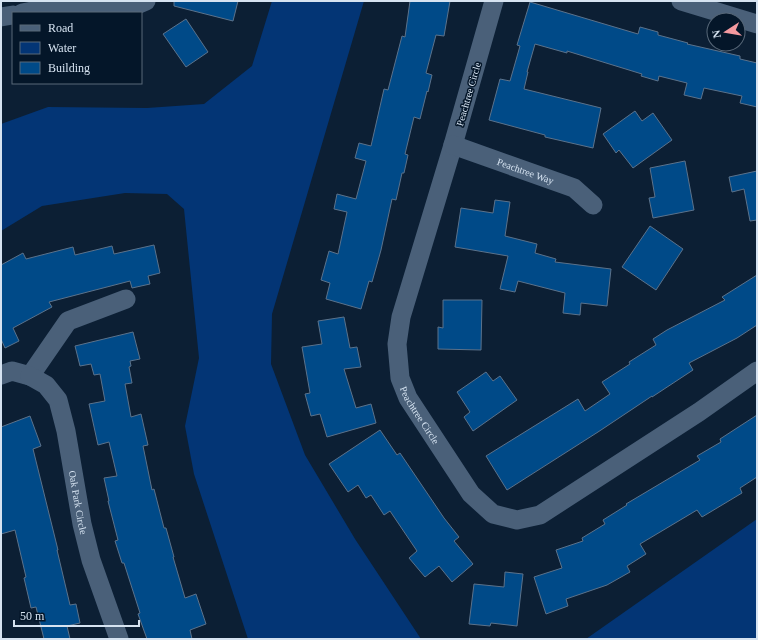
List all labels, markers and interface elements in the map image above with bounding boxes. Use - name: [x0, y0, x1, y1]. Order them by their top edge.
- legend: [12, 12, 142, 84]
- north arrow: [706, 12, 746, 52]
- text: Road: [48, 21, 73, 35]
- text: N: [710, 29, 723, 39]
- text: Water: [48, 41, 76, 55]
- street label: Peachtree Circle: [454, 60, 483, 127]
- text: Building: [48, 61, 90, 75]
- street label: Peachtree Way: [496, 156, 555, 186]
- street label: Peachtree Circle: [398, 385, 442, 447]
- street label: Oak Park Circle: [67, 470, 89, 536]
- scale bar: [14, 602, 139, 628]
- text: 50 m: [20, 609, 45, 623]

